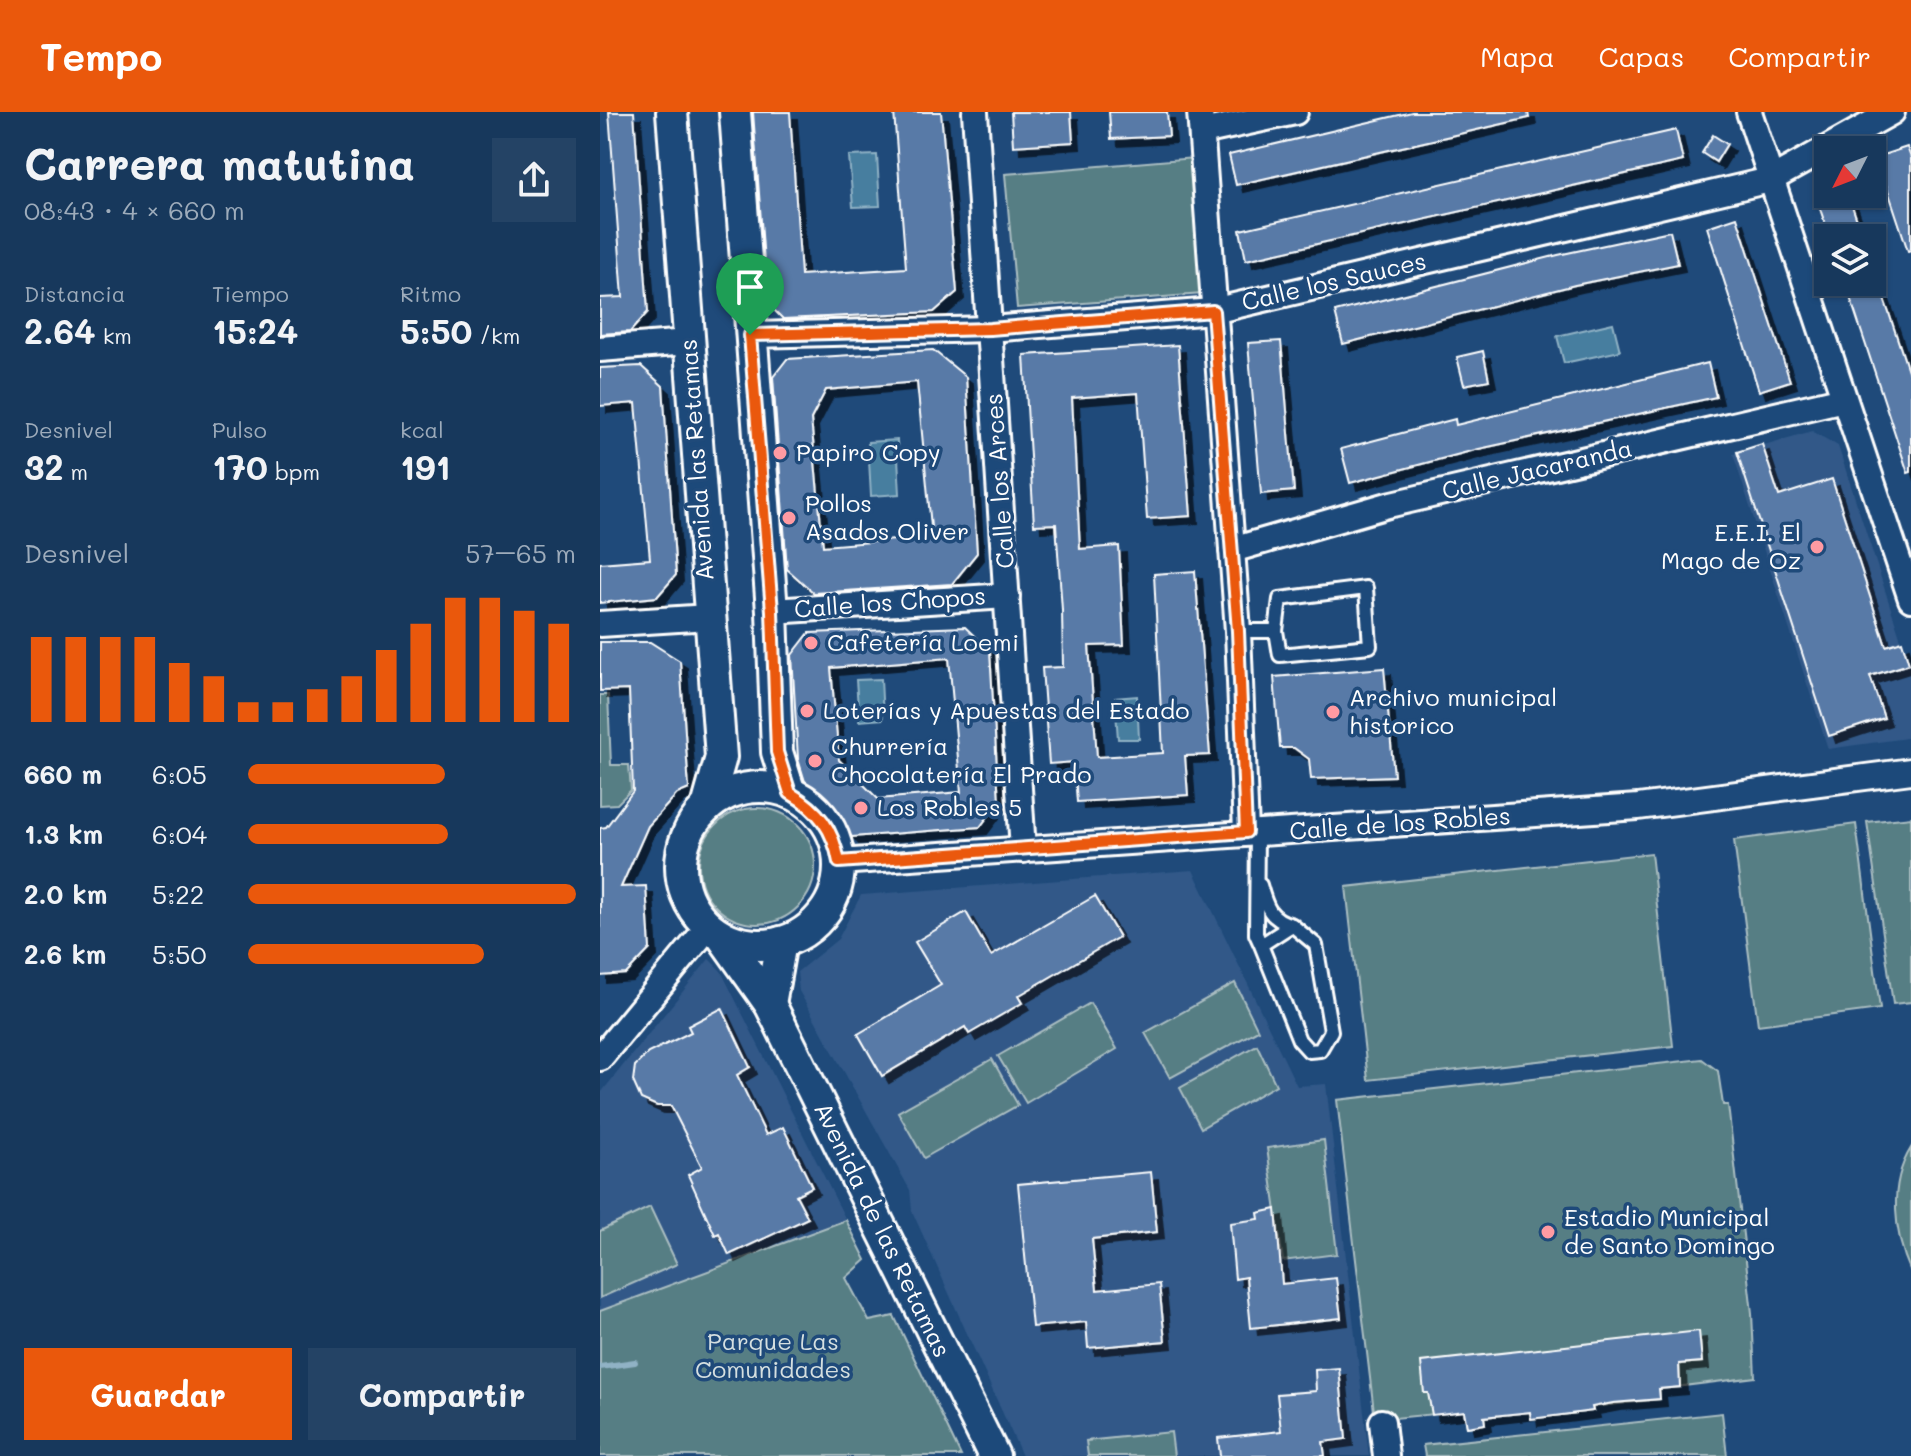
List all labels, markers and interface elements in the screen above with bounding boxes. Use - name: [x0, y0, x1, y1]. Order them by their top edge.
- text: Tempo: [40, 31, 162, 81]
- text: Mapa: [1480, 38, 1555, 74]
- text: Capas: [1599, 38, 1684, 74]
- text: Compartir: [1728, 38, 1871, 74]
- text: Carrera matutina: [24, 134, 415, 191]
- north arrow: [1814, 136, 1886, 208]
- map controls: [1814, 136, 1886, 296]
- button: share: [492, 138, 576, 222]
- text: 08:43 · 4 × 660 m: [24, 193, 245, 227]
- button: layers: [1814, 224, 1886, 296]
- street label: Calle los Sauces: [1238, 244, 1429, 317]
- pin: [716, 253, 784, 335]
- icon: arrive: [728, 265, 772, 309]
- text: Distancia: [24, 279, 126, 308]
- text: Tiempo: [212, 279, 289, 308]
- text: Ritmo: [400, 279, 461, 308]
- text: 2.64: [24, 308, 96, 353]
- text: 15:24: [212, 308, 298, 353]
- text: 5:50: [400, 308, 472, 353]
- text: km: [96, 321, 132, 350]
- text: /km: [472, 321, 520, 350]
- street label: Avenida las Retamas: [672, 338, 719, 582]
- street label: Calle los Arces: [977, 392, 1020, 570]
- text: Desnivel: [24, 415, 113, 444]
- text: Pulso: [212, 415, 267, 444]
- text: kcal: [400, 415, 444, 444]
- street label: Calle Jacaranda: [1439, 432, 1635, 505]
- place label: Papiro Copy: [796, 436, 940, 467]
- text: 32: [24, 444, 63, 489]
- text: 170: [212, 444, 268, 489]
- text: 191: [400, 444, 451, 489]
- marker: Papiro Copy: [771, 444, 789, 462]
- text: m: [63, 457, 88, 486]
- text: bpm: [268, 457, 320, 486]
- place label: Pollos Asados Oliver: [805, 487, 969, 546]
- marker: Pollos Asados Oliver: [780, 509, 798, 527]
- place label: E.E.I. El Mago de Oz: [1661, 516, 1801, 575]
- text: Desnivel: [24, 536, 129, 570]
- text: 57–65 m: [465, 536, 576, 570]
- marker: E.E.I. El Mago de Oz: [1808, 538, 1826, 556]
- street label: Calle los Chopos: [793, 579, 987, 624]
- place label: Cafetería Loemi: [827, 626, 1019, 657]
- marker: Cafetería Loemi: [802, 634, 820, 652]
- place label: Archivo municipal historico: [1349, 681, 1557, 740]
- place label: Loterías y Apuestas del Estado: [823, 694, 1189, 725]
- marker: Loterías y Apuestas del Estado: [798, 702, 816, 720]
- marker: Archivo municipal historico: [1324, 703, 1342, 721]
- place label: Churrería Chocolatería El Prado: [831, 730, 1091, 789]
- marker: Churrería Chocolatería El Prado: [806, 752, 824, 770]
- text: 660 m: [24, 757, 102, 791]
- text: 6:05: [152, 757, 207, 791]
- place label: Los Robles 5: [877, 791, 1022, 822]
- marker: Los Robles 5: [852, 799, 870, 817]
- street label: Calle de los Robles: [1288, 799, 1511, 846]
- text: 1.3 km: [24, 817, 103, 851]
- text: 6:04: [152, 817, 207, 851]
- text: 2.0 km: [24, 877, 107, 911]
- text: 5:22: [152, 877, 204, 911]
- text: 2.6 km: [24, 937, 106, 971]
- text: 5:50: [152, 937, 206, 971]
- street label: Avenida de las Retamas: [808, 1097, 959, 1362]
- place label: Estadio Municipal de Santo Domingo: [1564, 1201, 1775, 1260]
- marker: Estadio Municipal de Santo Domingo: [1539, 1223, 1557, 1241]
- park label: Parque Las Comunidades: [695, 1325, 851, 1384]
- button: Guardar: [24, 1348, 292, 1440]
- button: Compartir: [308, 1348, 576, 1440]

